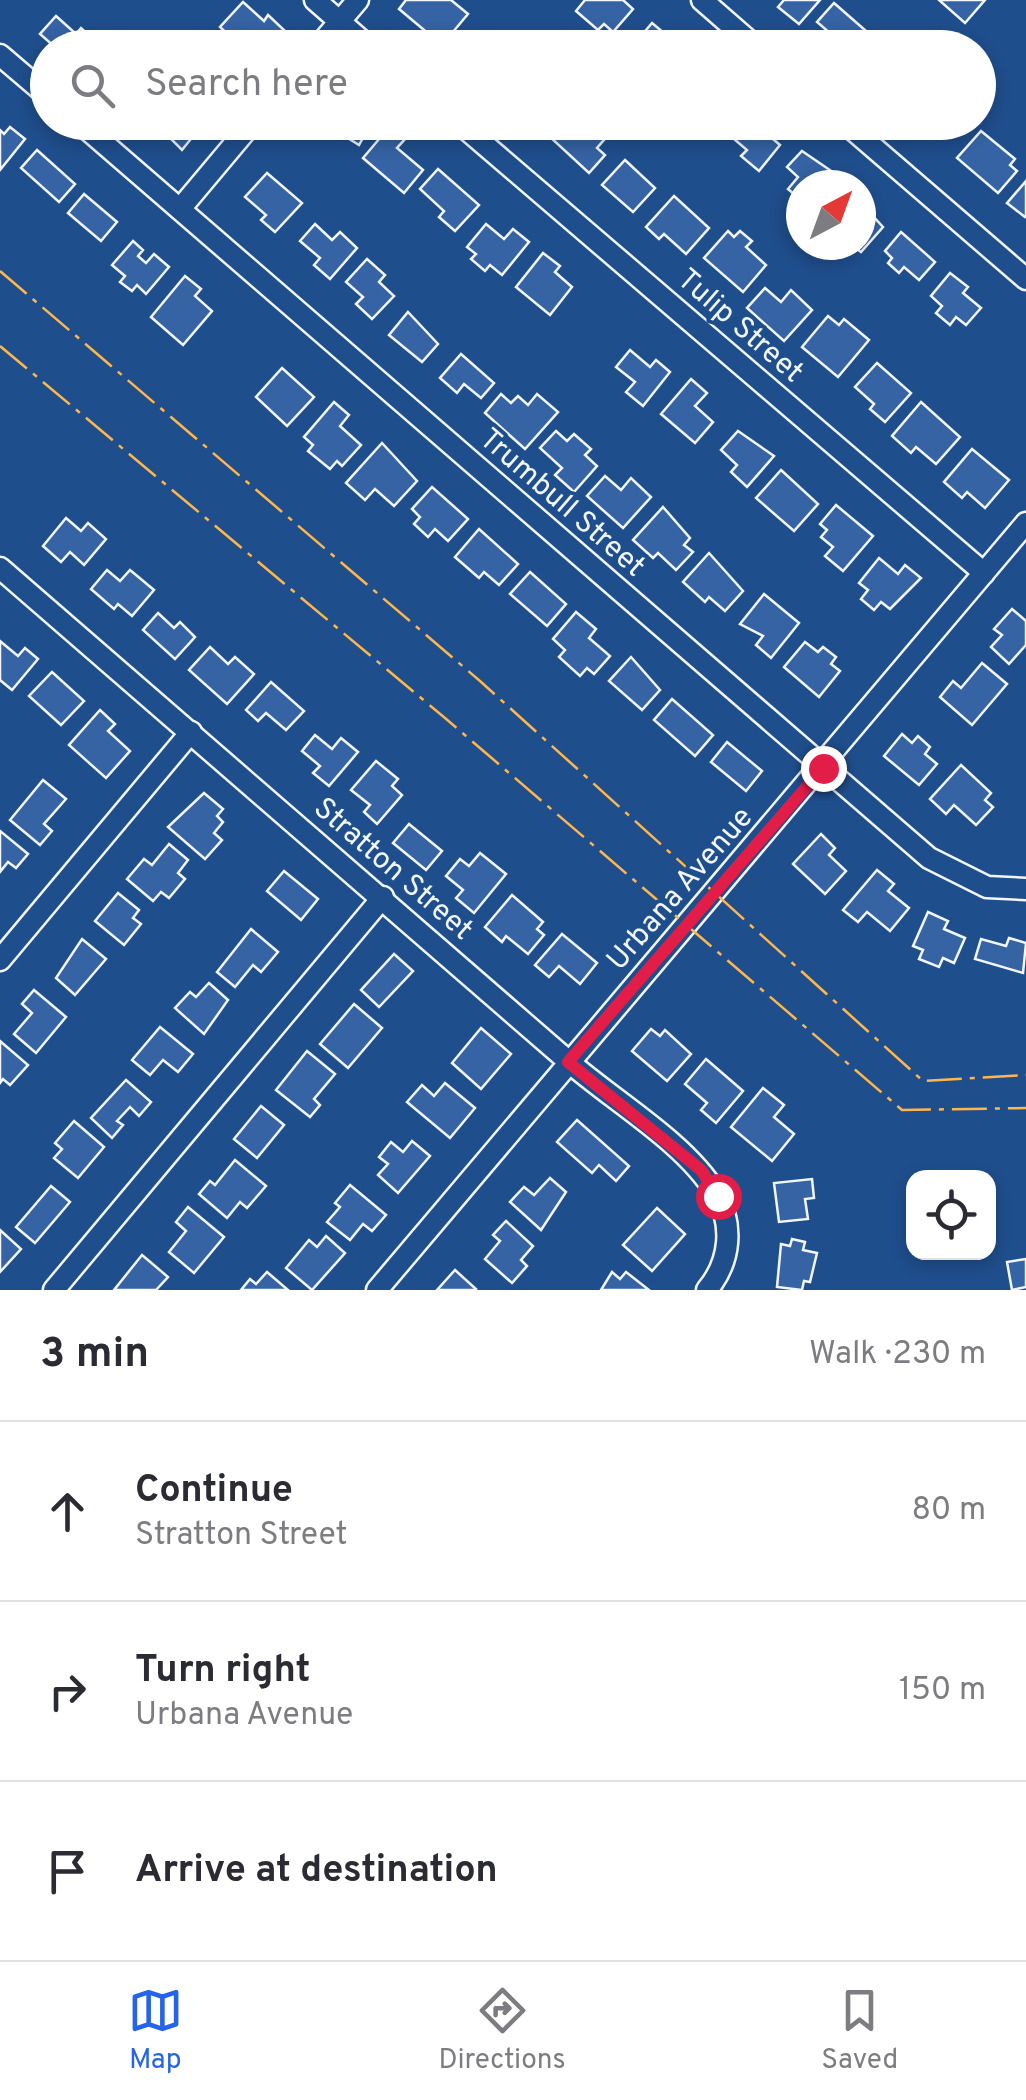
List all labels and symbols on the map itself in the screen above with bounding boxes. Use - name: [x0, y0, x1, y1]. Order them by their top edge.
- north arrow: [786, 170, 876, 260]
- street label: Tulip Street: [669, 262, 810, 392]
- street label: Trumbull Street: [471, 422, 652, 586]
- route end: [801, 746, 847, 792]
- street label: Stratton Street: [305, 791, 480, 949]
- street label: Urbana Avenue: [600, 800, 762, 979]
- route start: [696, 1174, 742, 1220]

